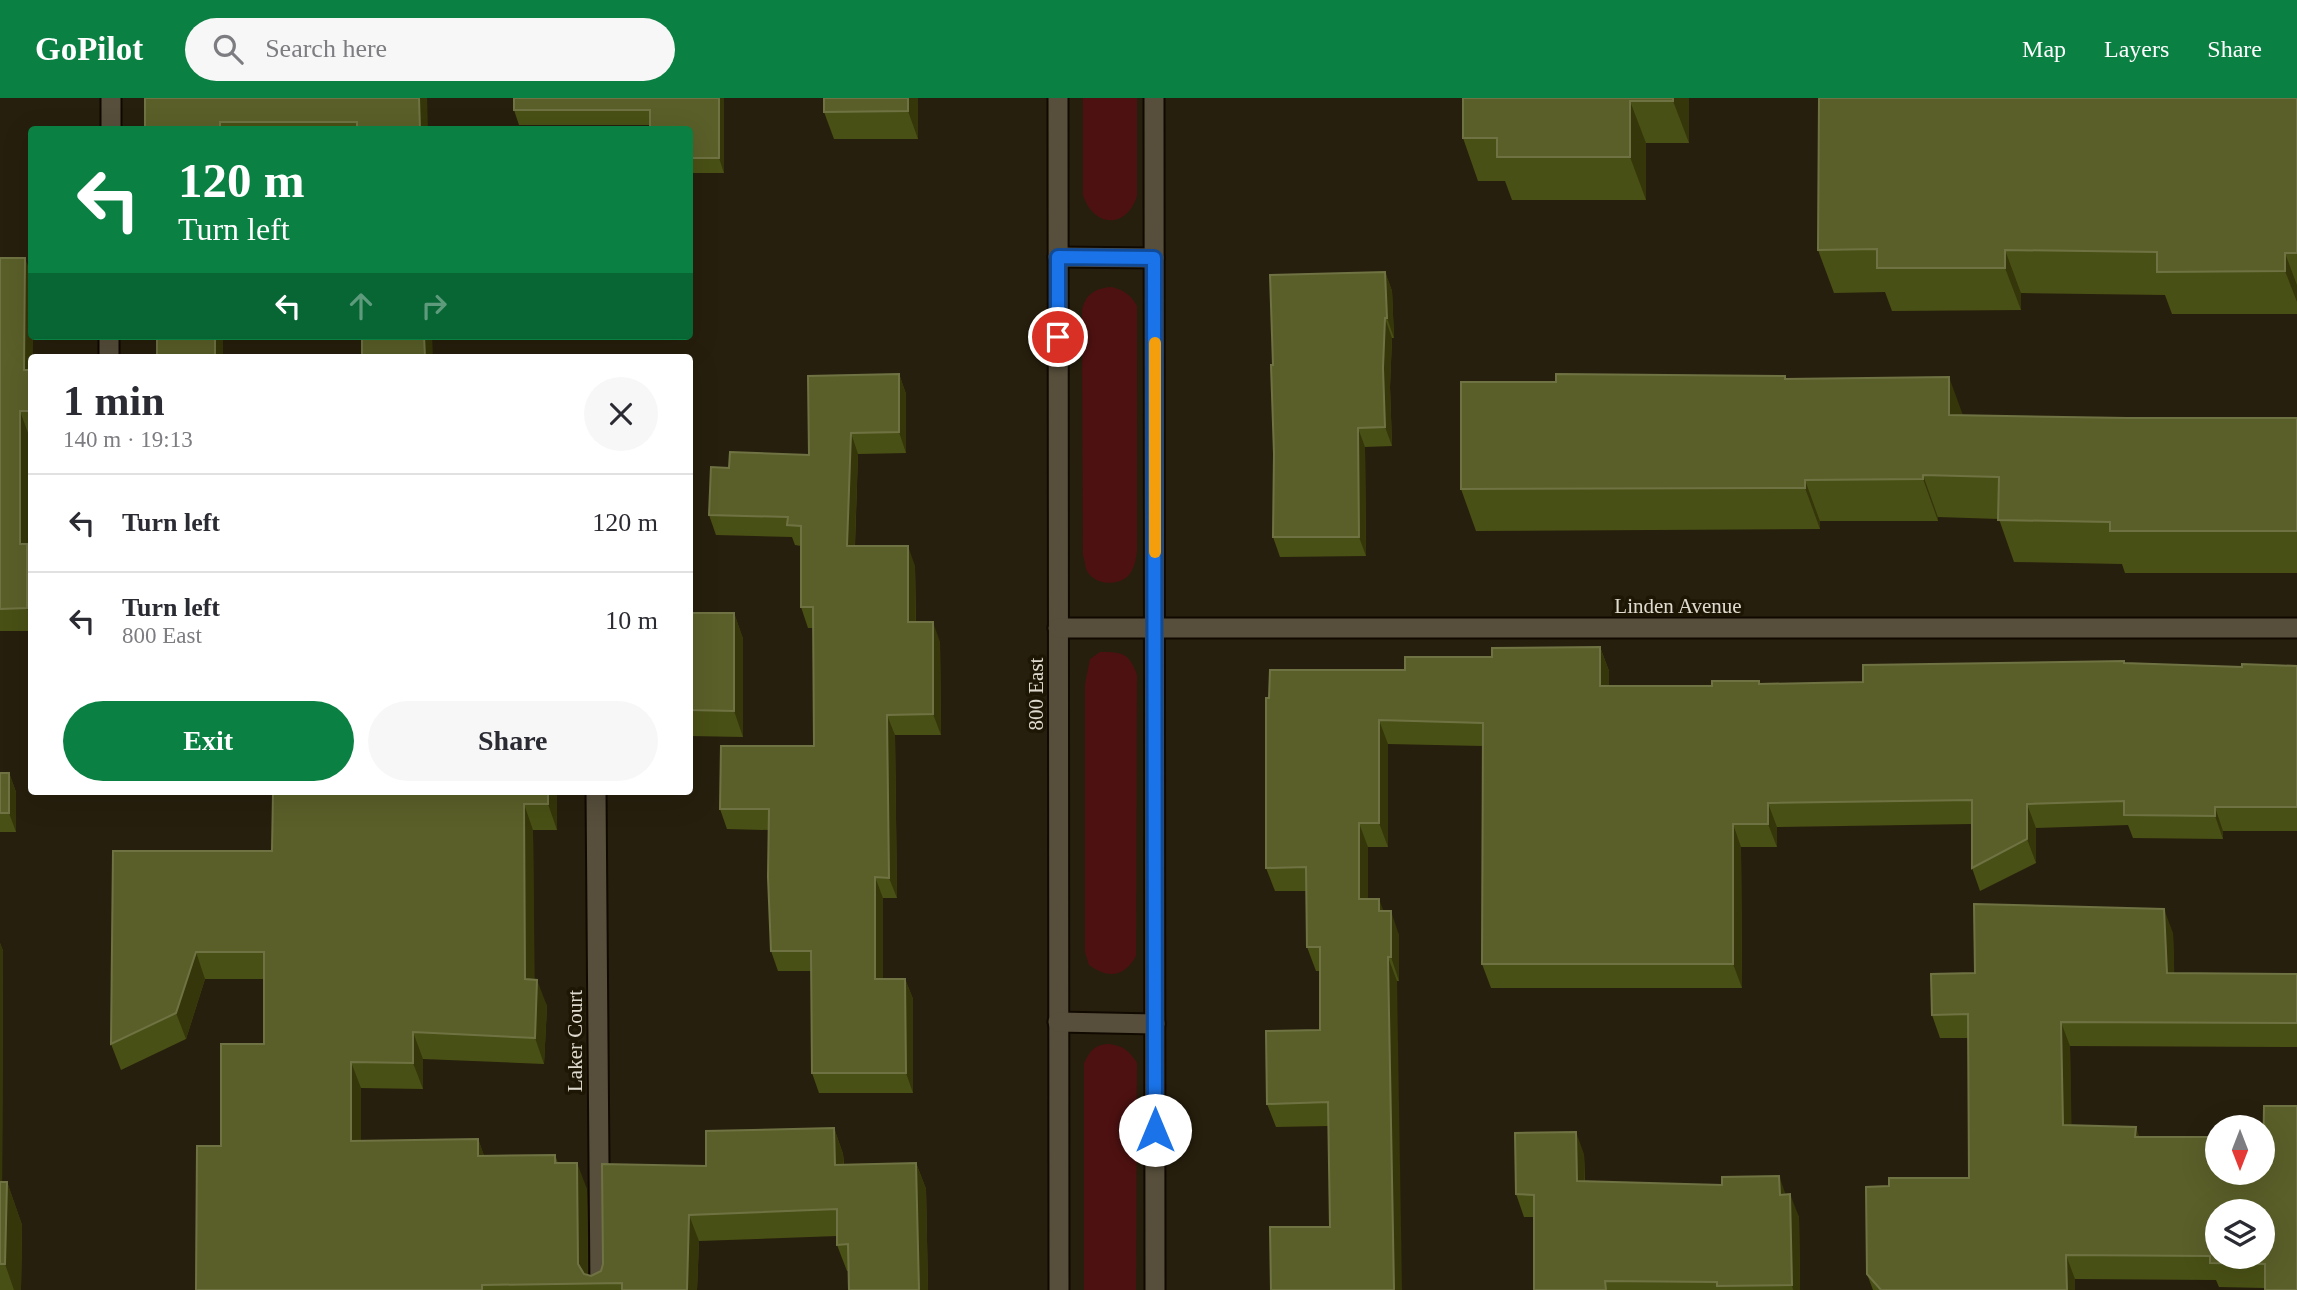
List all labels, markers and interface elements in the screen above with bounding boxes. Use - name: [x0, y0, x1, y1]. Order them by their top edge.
- search box: [185, 18, 675, 81]
- icon: search: [209, 30, 247, 68]
- text: GoPilot: [35, 31, 143, 67]
- text: Search here: [265, 34, 387, 63]
- text: Map: [2022, 36, 2066, 62]
- text: Layers: [2104, 36, 2169, 62]
- text: Share: [2207, 36, 2262, 62]
- text: 120 m: [178, 153, 305, 208]
- icon: left: [63, 154, 154, 245]
- text: Turn left: [178, 211, 290, 247]
- icon: left: [269, 287, 307, 325]
- icon: ahead: [342, 287, 380, 325]
- icon: right: [415, 287, 453, 325]
- pin: [1028, 307, 1088, 367]
- icon: arrive: [1039, 318, 1077, 356]
- button: close: [584, 377, 658, 451]
- text: 1 min: [63, 378, 165, 424]
- text: 140 m · 19:13: [63, 427, 193, 452]
- icon: left: [63, 504, 101, 542]
- text: Turn left: [122, 508, 220, 537]
- text: 120 m: [592, 508, 658, 537]
- text: Turn left: [122, 593, 220, 622]
- street label: Linden Avenue: [1614, 594, 1742, 618]
- icon: left: [63, 602, 101, 640]
- text: 10 m: [605, 606, 658, 635]
- text: 800 East: [122, 623, 202, 648]
- street label: 800 East: [1024, 657, 1048, 730]
- button: Exit: [63, 701, 354, 781]
- button: Share: [368, 701, 658, 781]
- street label: Laker Court: [563, 990, 587, 1092]
- position arrow: [1118, 1093, 1192, 1167]
- north arrow: [2205, 1115, 2275, 1185]
- map controls: [2205, 1115, 2275, 1269]
- button: layers: [2205, 1199, 2275, 1269]

